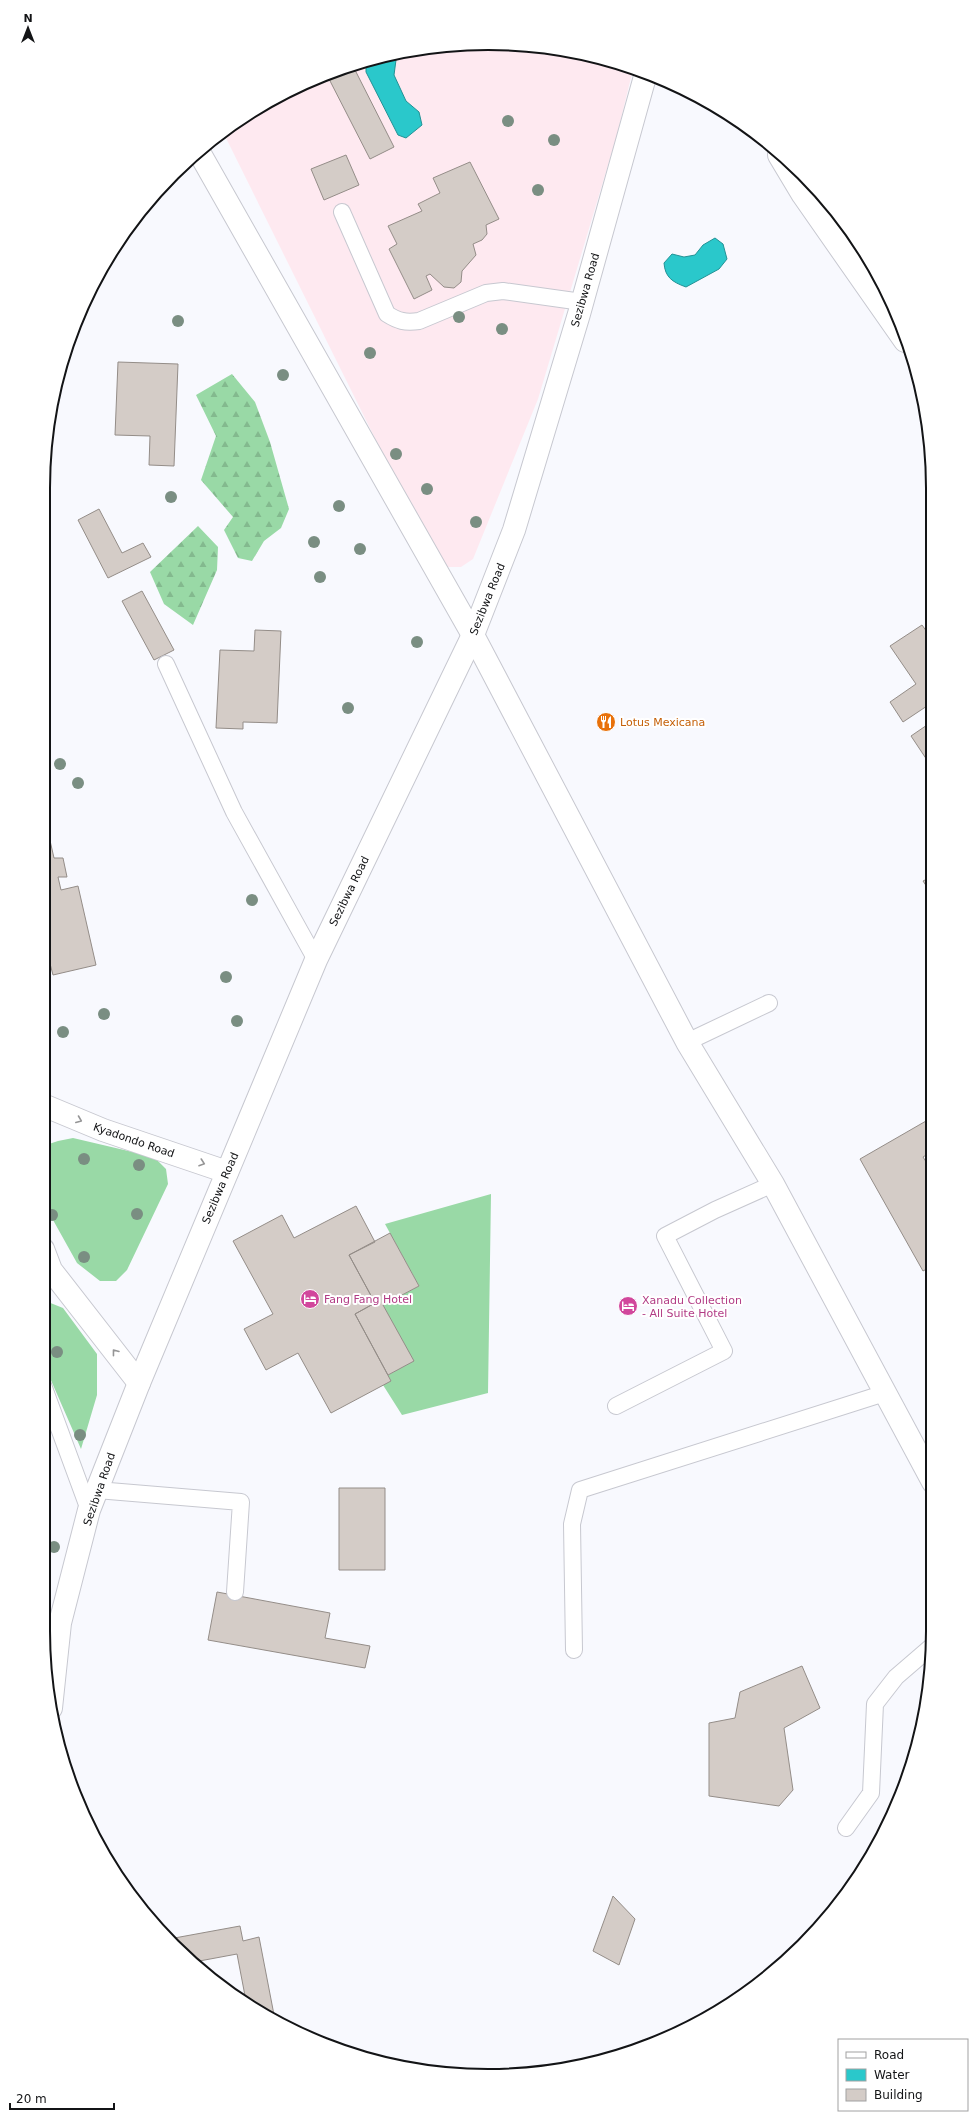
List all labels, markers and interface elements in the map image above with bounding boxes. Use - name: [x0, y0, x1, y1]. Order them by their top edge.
- north arrow: [8, 8, 48, 48]
- text: N: [23, 12, 33, 25]
- street label: Sezibwa Road: [569, 252, 602, 329]
- street label: Sezibwa Road: [467, 561, 508, 637]
- restaurant icon: Lotus Mexicana: [595, 711, 617, 733]
- place label: Lotus Mexicana: [620, 716, 705, 729]
- street label: Sezibwa Road: [327, 854, 372, 928]
- one-way arrow: [76, 1115, 83, 1123]
- street label: Kyadondo Road: [91, 1120, 176, 1160]
- street label: Sezibwa Road: [200, 1150, 241, 1226]
- one-way arrow: [198, 1158, 205, 1167]
- hotel icon: Fang Fang Hotel: [299, 1288, 321, 1310]
- place label: Fang Fang Hotel: [324, 1293, 412, 1306]
- place label: Xanadu Collection - All Suite Hotel: [642, 1294, 742, 1320]
- hotel icon: Xanadu Collection - All Suite Hotel: [617, 1295, 639, 1317]
- one-way arrow: [113, 1350, 120, 1357]
- street label: Sezibwa Road: [81, 1451, 118, 1527]
- legend: [838, 2039, 968, 2111]
- text: Road: [874, 2048, 904, 2062]
- text: Water: [874, 2068, 910, 2082]
- scale bar: [10, 2085, 114, 2111]
- text: Building: [874, 2088, 923, 2102]
- text: 20 m: [16, 2092, 47, 2106]

